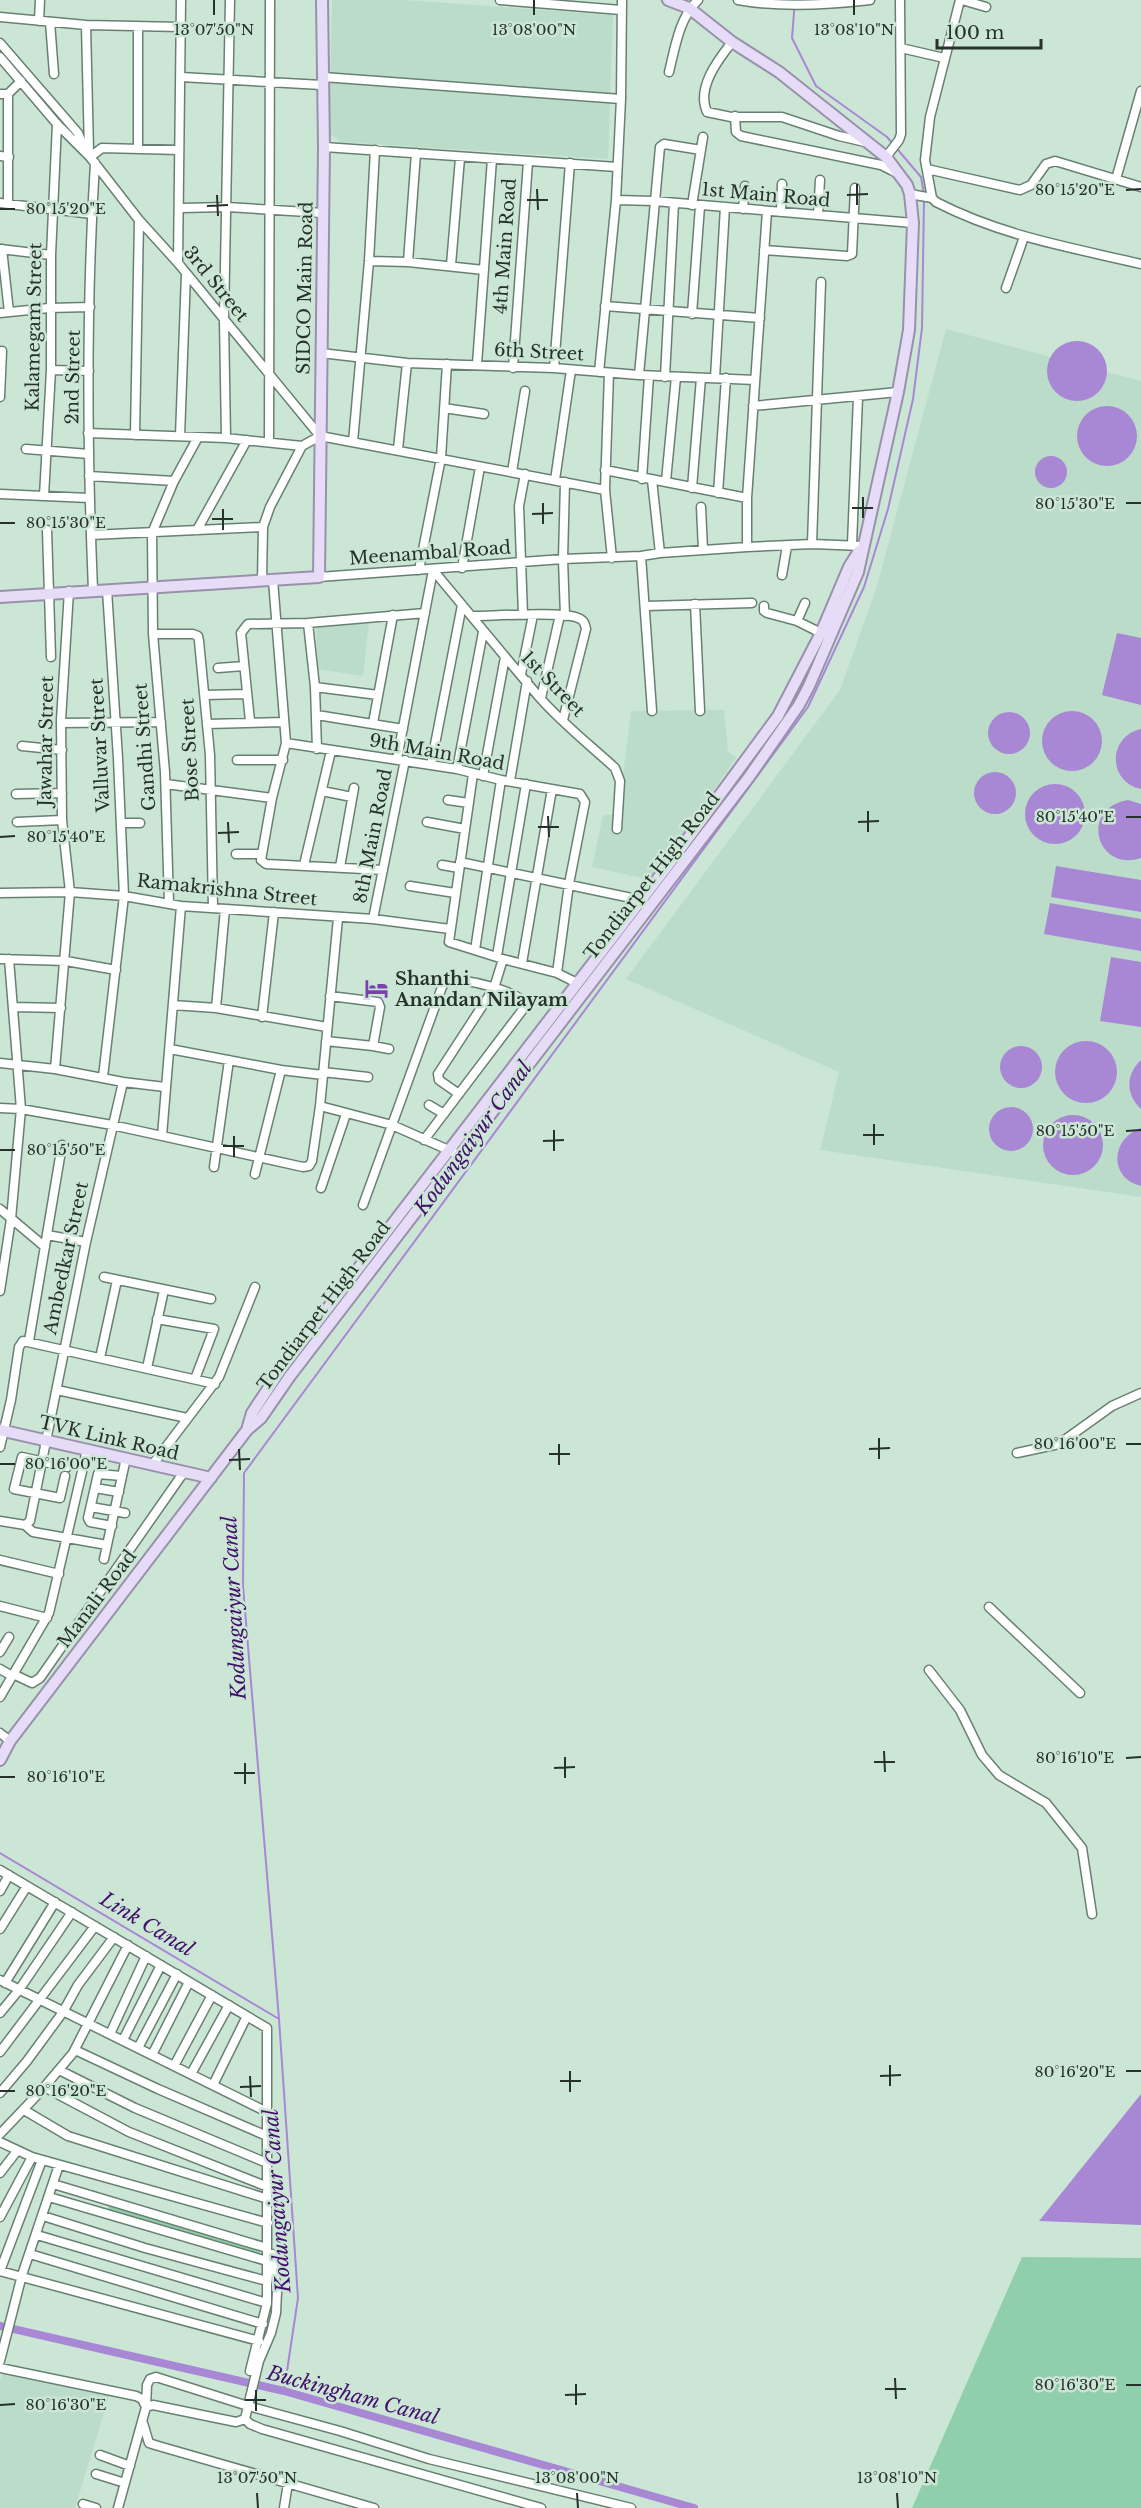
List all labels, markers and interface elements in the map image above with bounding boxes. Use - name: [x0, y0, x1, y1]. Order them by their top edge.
- scale bar: [937, 12, 1040, 50]
- text: 13°07'50"N: [174, 20, 254, 39]
- text: 13°08'00"N: [492, 20, 576, 39]
- text: 13°08'10"N: [814, 20, 894, 39]
- text: 100 m: [946, 22, 1004, 44]
- street label: 4th Main Road: [489, 177, 521, 315]
- street label: 1st Main Road: [701, 178, 831, 212]
- text: 80°15'20"E: [1035, 180, 1115, 199]
- text: 80°15'20"E: [26, 199, 106, 218]
- street label: SIDCO Main Road: [292, 201, 318, 375]
- street label: Kalamegam Street: [22, 242, 46, 412]
- street label: 3rd Street: [179, 242, 253, 326]
- street label: 2nd Street: [61, 329, 85, 425]
- street label: 6th Street: [493, 339, 585, 365]
- text: 80°15'30"E: [1035, 494, 1115, 513]
- text: 80°15'30"E: [26, 513, 106, 532]
- street label: Meenambal Road: [348, 536, 512, 570]
- street label: 1st Street: [516, 647, 590, 721]
- street label: Jawahar Street: [34, 675, 58, 809]
- street label: Valluvar Street: [85, 677, 115, 814]
- street label: Gandhi Street: [130, 682, 160, 812]
- street label: Bose Street: [176, 698, 204, 802]
- street label: 9th Main Road: [368, 729, 506, 775]
- street label: 8th Main Road: [349, 767, 397, 905]
- street label: Tondiarpet High Road: [580, 788, 724, 964]
- text: 80°15'40"E: [1036, 807, 1114, 826]
- text: 80°15'40"E: [27, 827, 105, 846]
- street label: Ramakrishna Street: [136, 870, 318, 910]
- place label: Shanthi Anandan Nilayam: [394, 968, 568, 1011]
- hotel icon: Shanthi Anandan Nilayam: [364, 976, 390, 1002]
- water label: Kodungaiyur Canal: [409, 1056, 537, 1220]
- text: 80°15'50"E: [1036, 1121, 1114, 1140]
- text: 80°15'50"E: [27, 1140, 105, 1159]
- street label: Ambedkar Street: [39, 1179, 93, 1338]
- street label: Tondiarpet High Road: [253, 1217, 395, 1395]
- street label: TVK Link Road: [37, 1411, 181, 1465]
- text: 80°16'00"E: [1034, 1434, 1116, 1453]
- text: 80°16'00"E: [25, 1454, 107, 1473]
- water label: Kodungaiyur Canal: [217, 1515, 251, 1702]
- street label: Manali Road: [53, 1546, 141, 1652]
- text: 80°16'10"E: [1036, 1748, 1114, 1767]
- text: 80°16'10"E: [27, 1767, 105, 1786]
- water label: Link Canal: [95, 1886, 199, 1962]
- text: 80°16'20"E: [1035, 2062, 1116, 2081]
- text: 80°16'20"E: [26, 2081, 107, 2100]
- water label: Kodungaiyur Canal: [259, 2108, 295, 2295]
- water label: Buckingham Canal: [263, 2360, 442, 2430]
- text: 80°16'30"E: [1035, 2375, 1116, 2394]
- text: 80°16'30"E: [26, 2395, 107, 2414]
- text: 13°07'50"N: [217, 2468, 297, 2487]
- text: 13°08'00"N: [535, 2468, 619, 2487]
- text: 13°08'10"N: [857, 2468, 937, 2487]

